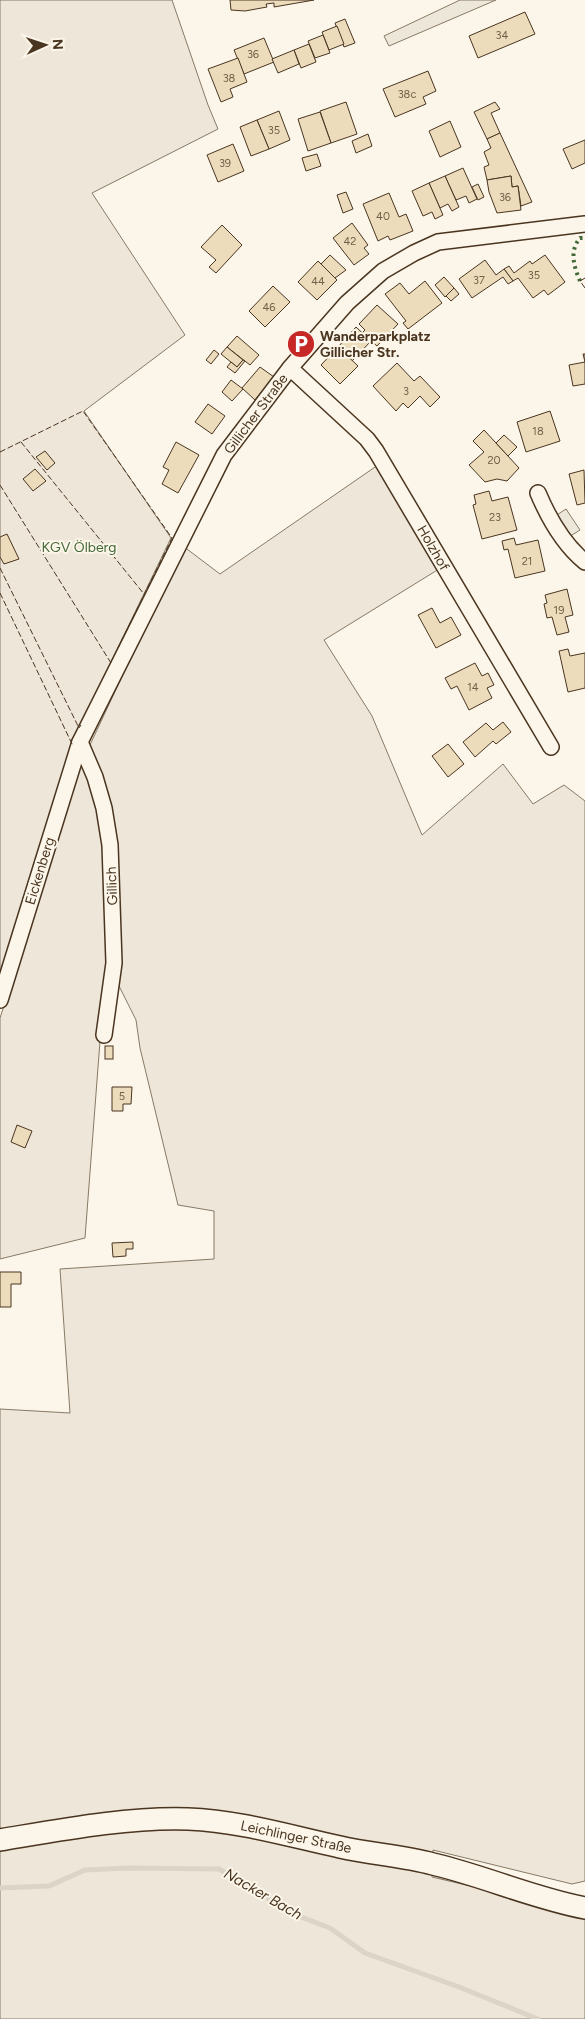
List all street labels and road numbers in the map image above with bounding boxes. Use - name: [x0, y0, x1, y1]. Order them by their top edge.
- street label: Gillicher Straße: [220, 370, 292, 457]
- street label: Holzhof: [413, 522, 453, 574]
- street label: Eickenberg: [22, 835, 58, 907]
- street label: Gillich: [103, 866, 121, 906]
- street label: Leichlinger Straße: [239, 1817, 353, 1857]

